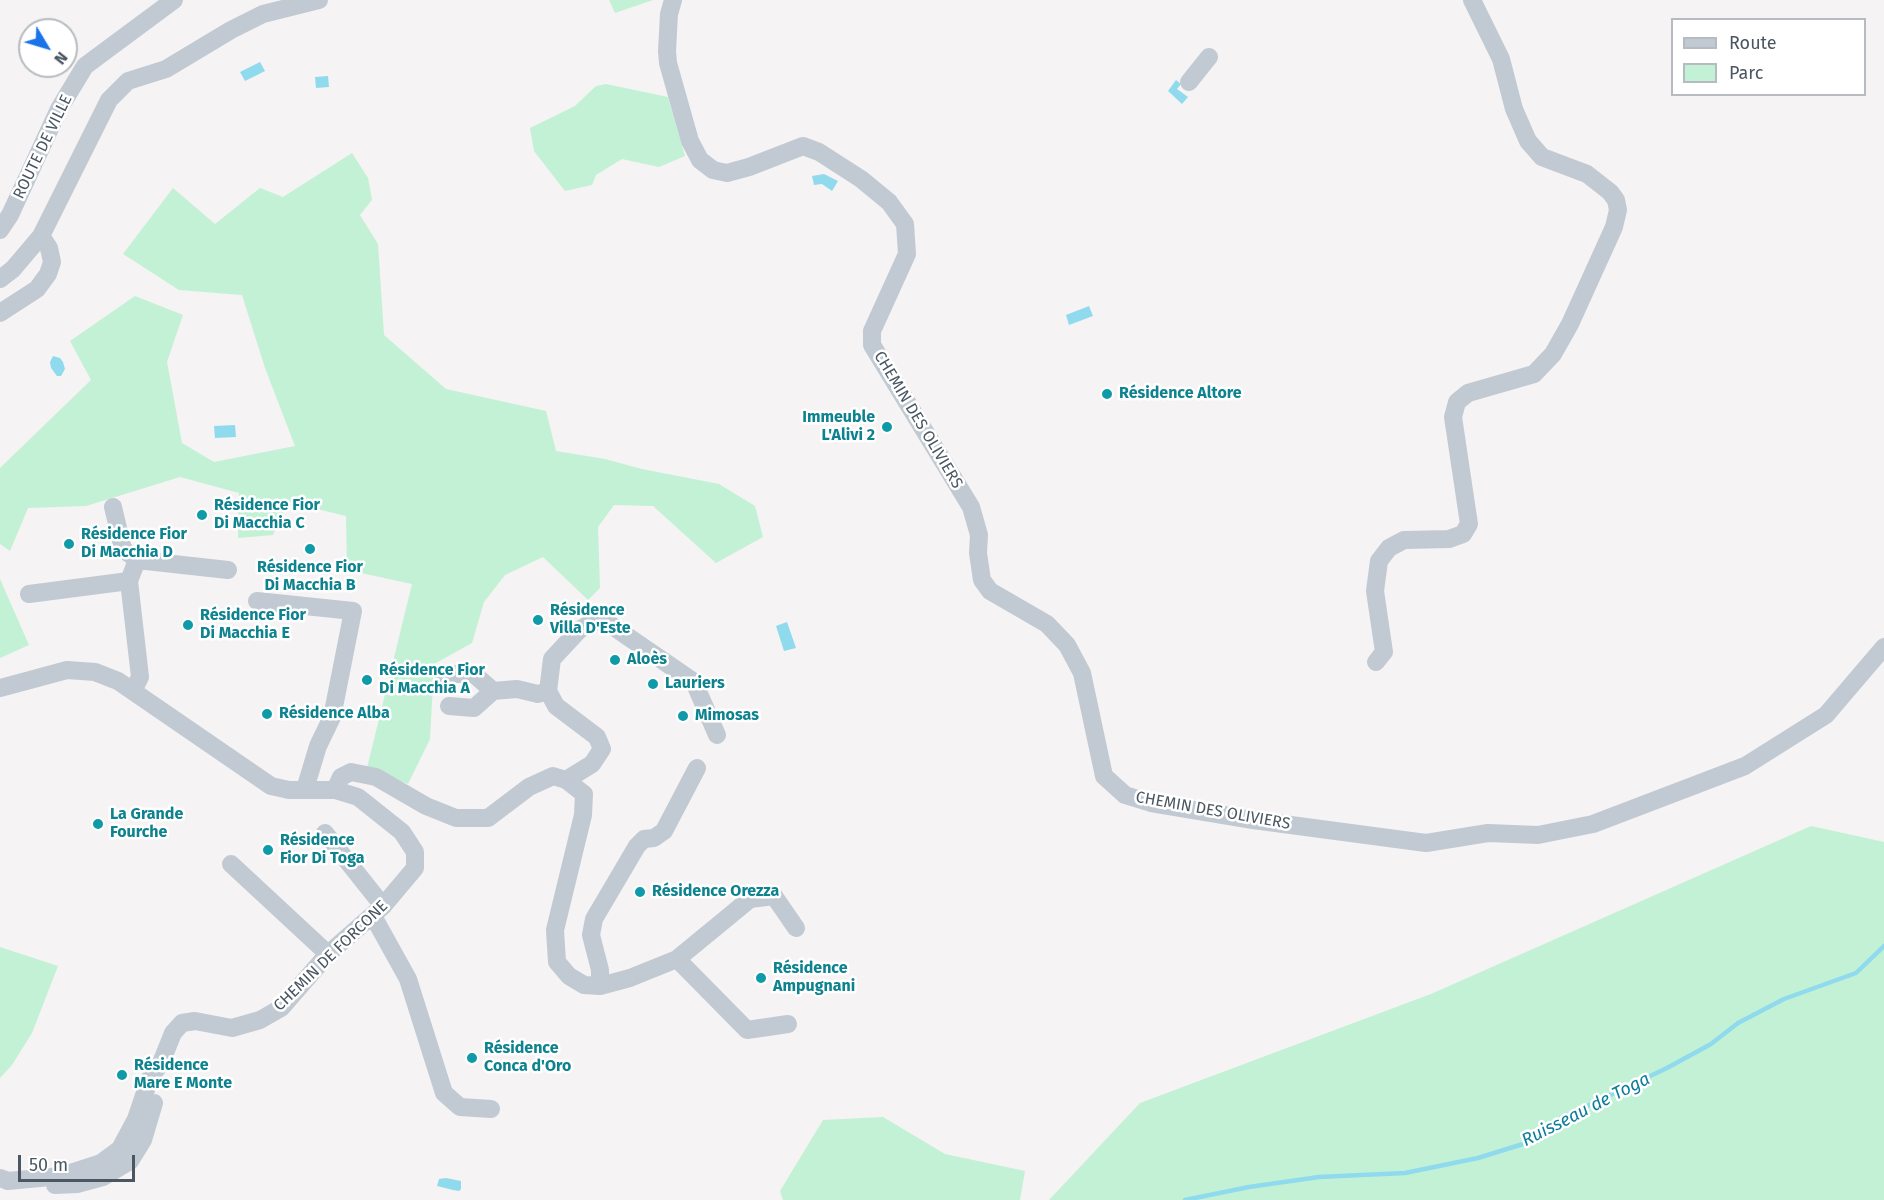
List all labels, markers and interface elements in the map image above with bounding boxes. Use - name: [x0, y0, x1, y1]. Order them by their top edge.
- north arrow: [18, 18, 78, 78]
- legend: [1671, 18, 1866, 96]
- text: Route: [1729, 32, 1777, 54]
- text: N: [50, 48, 72, 68]
- text: Parc: [1729, 62, 1763, 84]
- street label: ROUTE DE VILLE: [9, 92, 77, 202]
- street label: CHEMIN DES OLIVIERS: [869, 348, 967, 492]
- place label: Résidence Altore: [1119, 384, 1242, 404]
- marker: Résidence Altore: [1100, 387, 1114, 401]
- place label: Immeuble L'Alivi 2: [802, 408, 875, 446]
- marker: Immeuble L'Alivi 2: [880, 420, 894, 434]
- place label: Résidence Fior Di Macchia C: [214, 496, 320, 534]
- marker: Résidence Fior Di Macchia C: [195, 508, 209, 522]
- place label: Résidence Fior Di Macchia D: [81, 525, 187, 563]
- marker: Résidence Fior Di Macchia D: [62, 537, 76, 551]
- marker: Résidence Fior Di Macchia B: [303, 542, 317, 556]
- place label: Résidence Fior Di Macchia B: [257, 558, 363, 596]
- place label: Résidence Villa D'Este: [550, 601, 631, 639]
- place label: Résidence Fior Di Macchia E: [200, 606, 306, 644]
- marker: Résidence Villa D'Este: [531, 613, 545, 627]
- marker: Résidence Fior Di Macchia E: [181, 618, 195, 632]
- place label: Aloès: [627, 650, 667, 670]
- marker: Aloès: [608, 653, 622, 667]
- place label: Résidence Fior Di Macchia A: [379, 661, 485, 699]
- marker: Résidence Fior Di Macchia A: [360, 673, 374, 687]
- place label: Lauriers: [665, 674, 725, 694]
- marker: Lauriers: [646, 677, 660, 691]
- place label: Résidence Alba: [279, 704, 390, 724]
- place label: Mimosas: [695, 706, 759, 726]
- marker: Résidence Alba: [260, 707, 274, 721]
- marker: Mimosas: [676, 709, 690, 723]
- street label: CHEMIN DES OLIVIERS: [1134, 788, 1292, 834]
- place label: La Grande Fourche: [110, 805, 183, 843]
- marker: La Grande Fourche: [91, 817, 105, 831]
- place label: Résidence Fior Di Toga: [280, 831, 364, 869]
- marker: Résidence Fior Di Toga: [261, 843, 275, 857]
- place label: Résidence Orezza: [652, 882, 779, 902]
- marker: Résidence Orezza: [633, 885, 647, 899]
- street label: CHEMIN DE FORCONE: [270, 897, 392, 1015]
- place label: Résidence Ampugnani: [773, 959, 855, 997]
- marker: Résidence Ampugnani: [754, 971, 768, 985]
- place label: Résidence Conca d'Oro: [484, 1039, 571, 1077]
- marker: Résidence Conca d'Oro: [465, 1051, 479, 1065]
- place label: Résidence Mare E Monte: [134, 1056, 232, 1094]
- marker: Résidence Mare E Monte: [115, 1068, 129, 1082]
- water label: Ruisseau de Toga: [1518, 1068, 1654, 1152]
- scale bar: [21, 1143, 138, 1181]
- text: 50 m: [29, 1154, 68, 1176]

